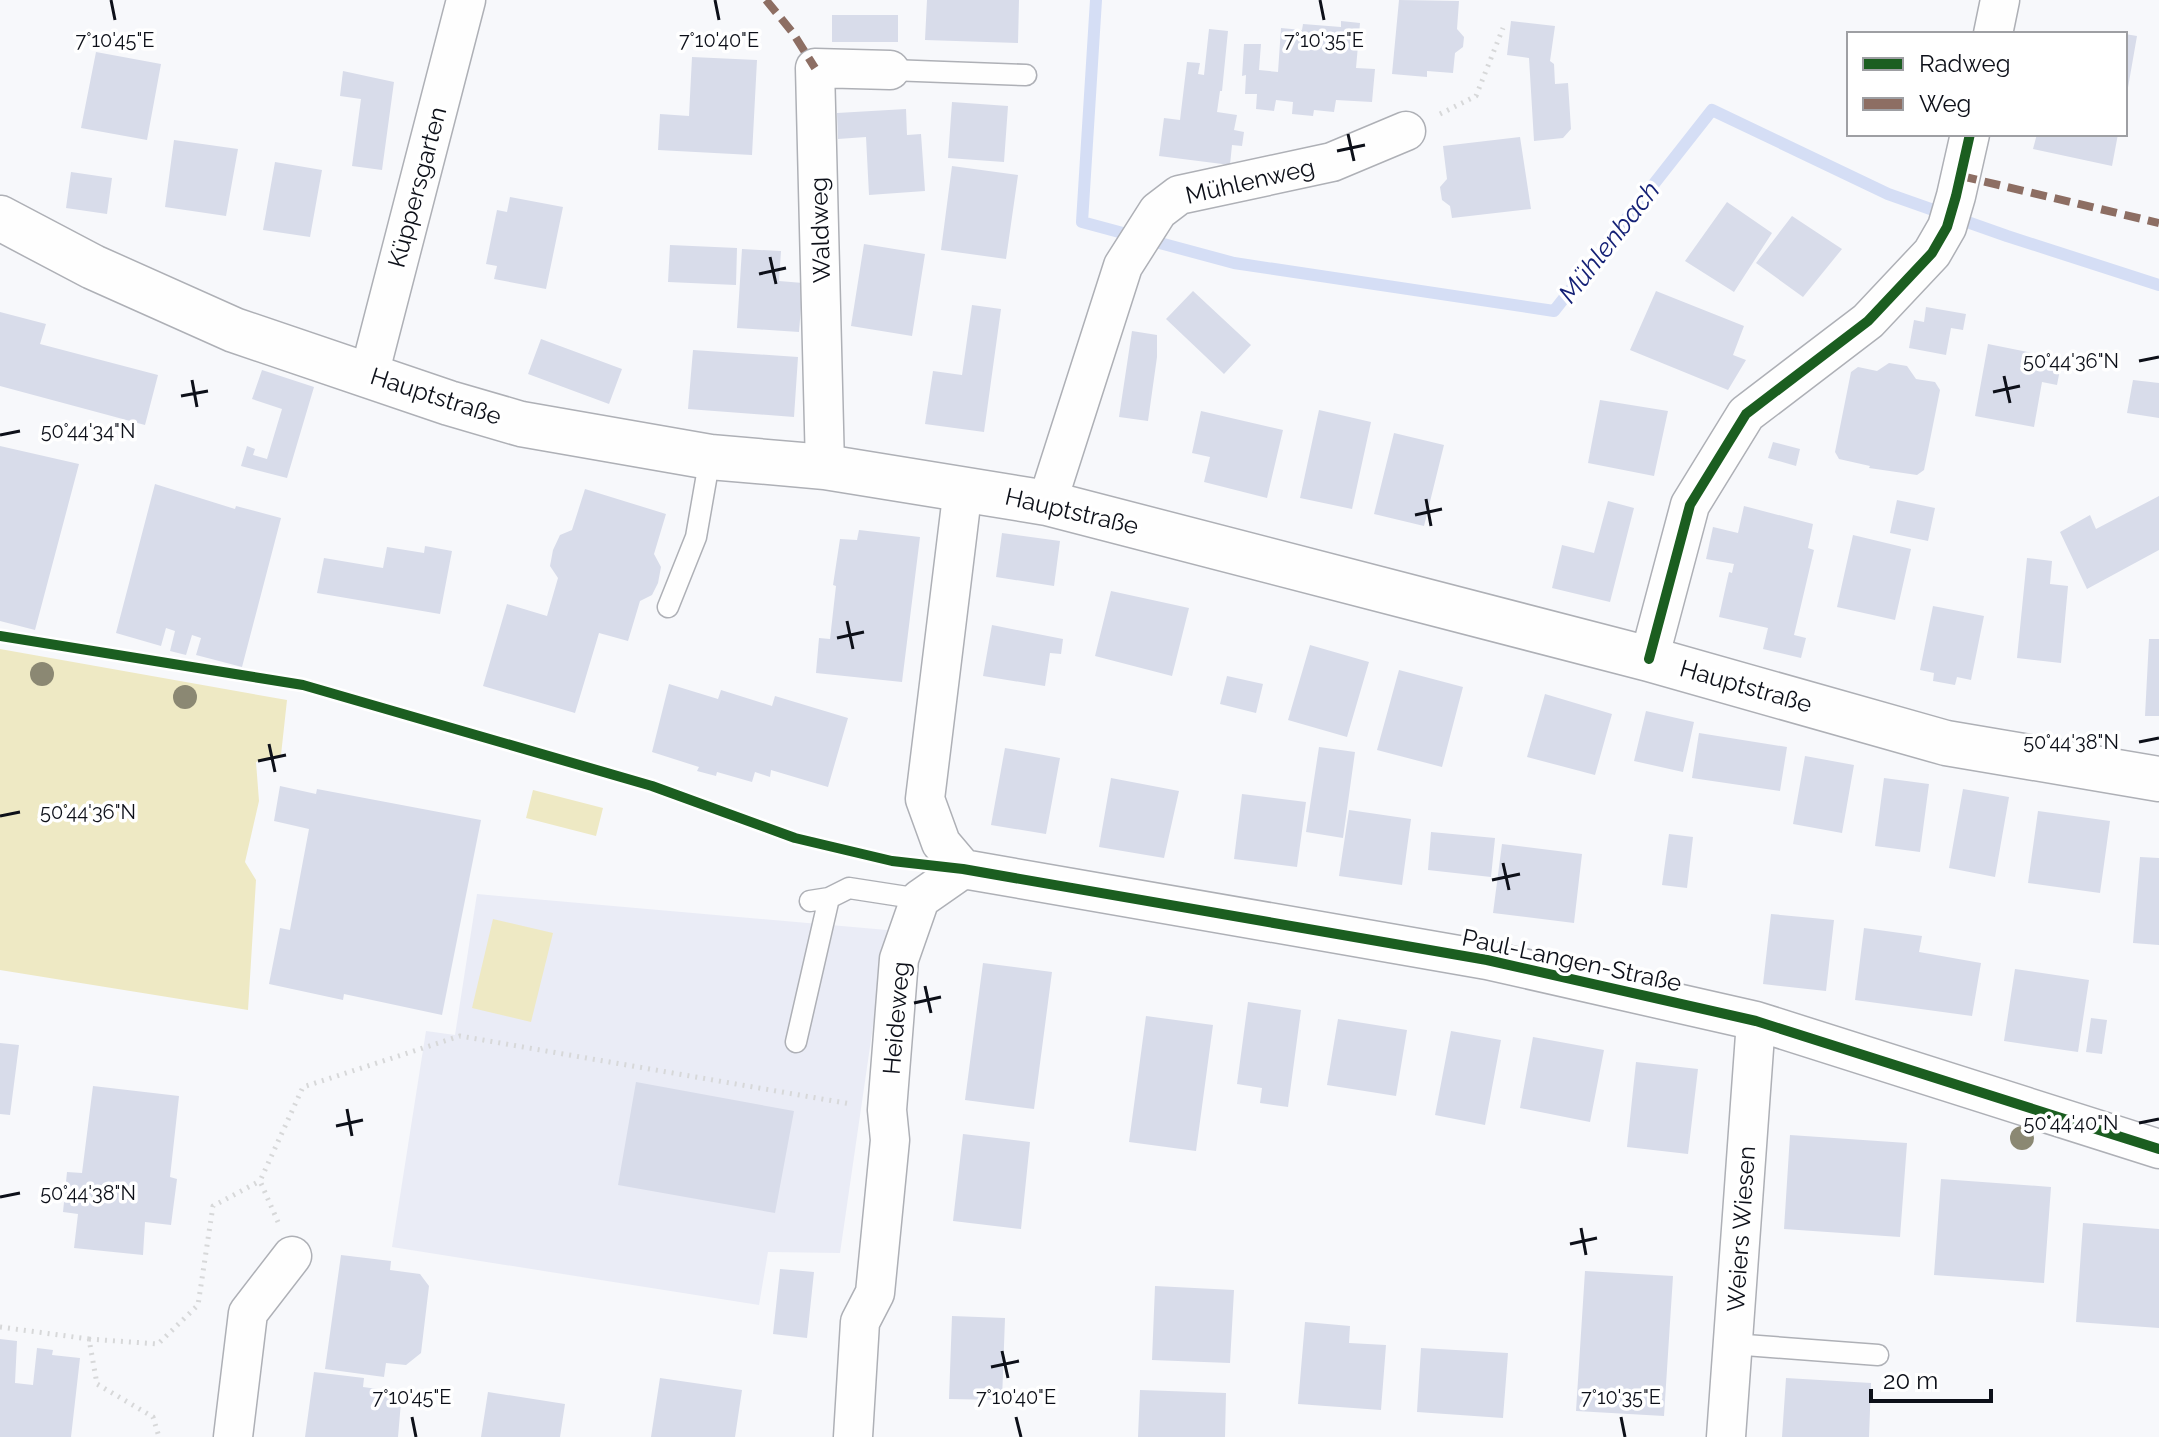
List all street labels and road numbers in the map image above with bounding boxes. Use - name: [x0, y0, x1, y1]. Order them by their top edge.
- street label: Küppersgarten: [382, 103, 452, 271]
- street label: Mühlenweg: [1183, 152, 1317, 210]
- street label: Waldweg: [804, 176, 836, 284]
- street label: Hauptstraße: [367, 361, 505, 431]
- street label: Hauptstraße: [1002, 482, 1142, 540]
- street label: Hauptstraße: [1677, 653, 1815, 719]
- street label: Paul-Langen-Straße: [1460, 923, 1684, 997]
- street label: Heideweg: [877, 960, 915, 1076]
- street label: Weiers Wiesen: [1721, 1145, 1761, 1313]

